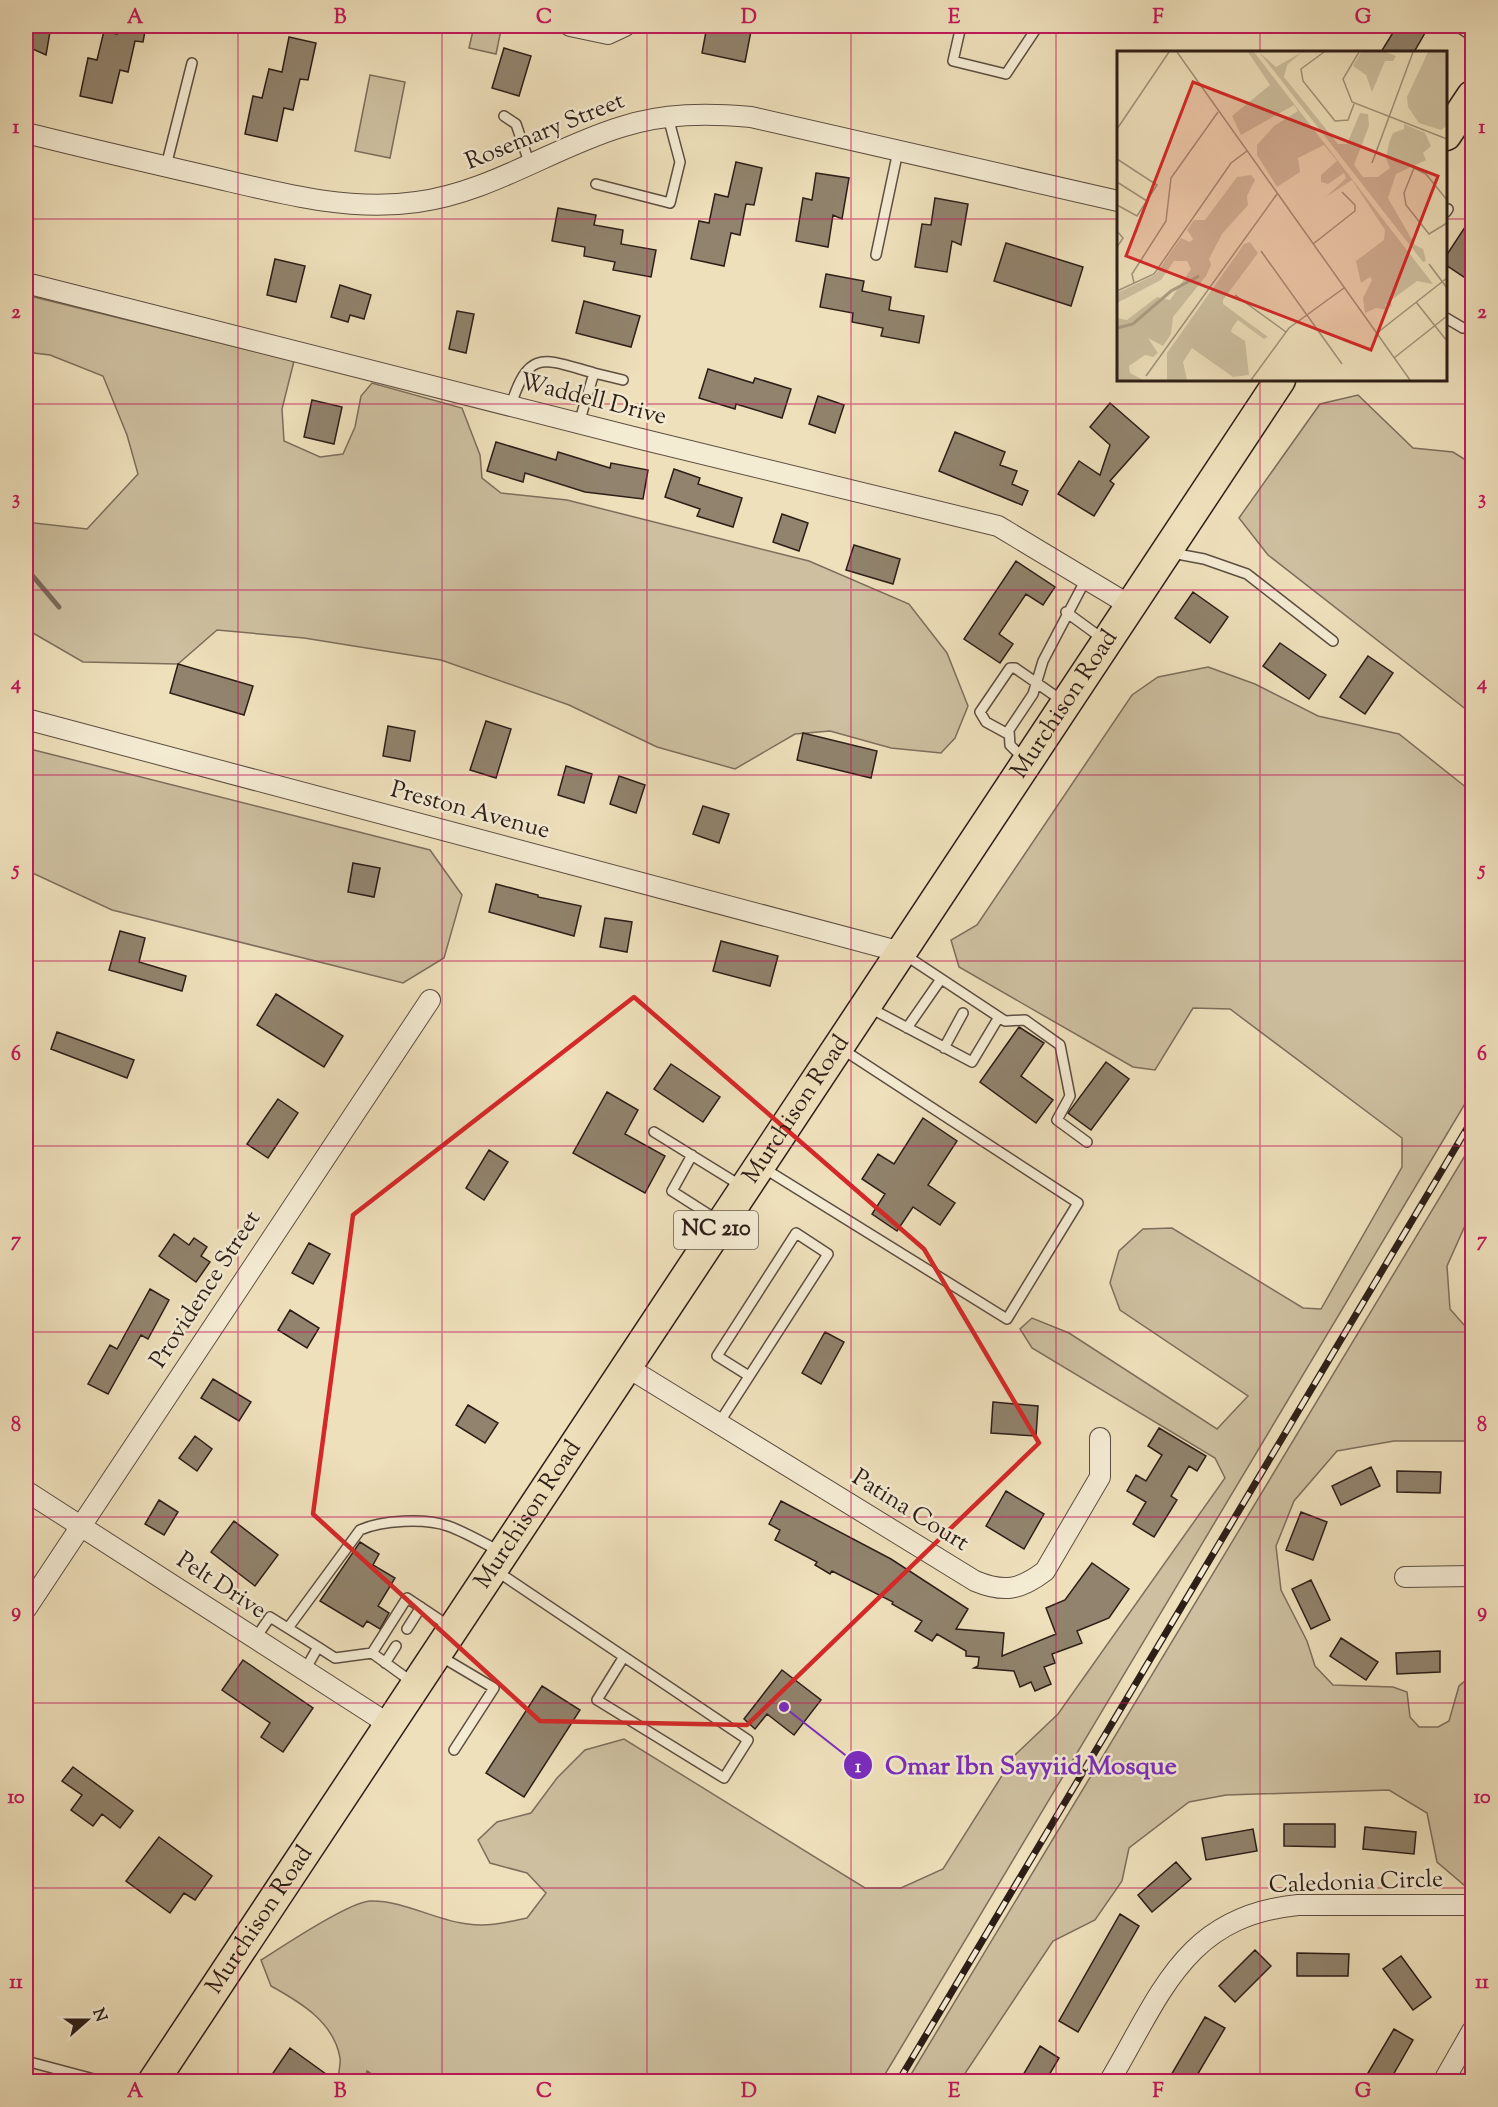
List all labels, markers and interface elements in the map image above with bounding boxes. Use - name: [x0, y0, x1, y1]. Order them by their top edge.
- text: A: [127, 4, 144, 33]
- text: B: [334, 4, 347, 33]
- text: C: [536, 4, 552, 33]
- text: D: [741, 4, 757, 33]
- text: E: [948, 4, 961, 33]
- text: F: [1152, 4, 1164, 33]
- text: G: [1355, 4, 1372, 33]
- inset map: [1117, 51, 1447, 381]
- street label: Rosemary Street: [460, 85, 630, 179]
- text: 1: [13, 114, 20, 143]
- text: 1: [1479, 114, 1486, 143]
- text: 2: [11, 299, 21, 328]
- text: 2: [1477, 299, 1487, 328]
- street label: Waddell Drive: [516, 365, 670, 435]
- text: 3: [12, 485, 20, 514]
- text: 3: [1478, 485, 1486, 514]
- street label: Murchison Road: [1003, 623, 1127, 786]
- text: 4: [10, 670, 21, 699]
- text: 4: [1476, 670, 1487, 699]
- street label: Preston Avenue: [387, 773, 553, 849]
- text: 5: [11, 856, 20, 885]
- text: 5: [1477, 856, 1486, 885]
- street label: Murchison Road: [735, 1028, 859, 1191]
- text: 6: [11, 1041, 21, 1070]
- text: 6: [1477, 1041, 1487, 1070]
- street label: Providence Street: [142, 1205, 270, 1375]
- road number: NC 210: [674, 1211, 758, 1249]
- text: 7: [11, 1227, 22, 1256]
- text: 7: [1477, 1227, 1488, 1256]
- text: 8: [11, 1412, 21, 1441]
- text: 8: [1477, 1412, 1487, 1441]
- street label: Murchison Road: [467, 1434, 590, 1596]
- street label: Patina Court: [845, 1462, 975, 1560]
- street label: Pelt Drive: [169, 1544, 273, 1628]
- text: 9: [11, 1598, 21, 1627]
- text: 9: [1477, 1598, 1487, 1627]
- callout: Omar Ibn Sayyiid Mosque: [843, 1743, 1188, 1787]
- text: Omar Ibn Sayyiid Mosque: [885, 1749, 1177, 1786]
- text: 1: [855, 1755, 862, 1781]
- text: 10: [7, 1784, 25, 1813]
- text: 10: [1473, 1784, 1491, 1813]
- street label: Murchison Road: [198, 1839, 322, 2001]
- street label: Caledonia Circle: [1268, 1863, 1444, 1903]
- text: 11: [9, 1969, 23, 1998]
- text: 11: [1475, 1969, 1489, 1998]
- north arrow: [57, 1990, 117, 2050]
- text: N: [86, 2005, 112, 2026]
- text: A: [127, 2078, 144, 2107]
- text: B: [334, 2078, 347, 2107]
- text: C: [536, 2078, 552, 2107]
- text: D: [741, 2078, 757, 2107]
- text: E: [948, 2078, 961, 2107]
- text: F: [1152, 2078, 1164, 2107]
- text: G: [1355, 2078, 1372, 2107]

